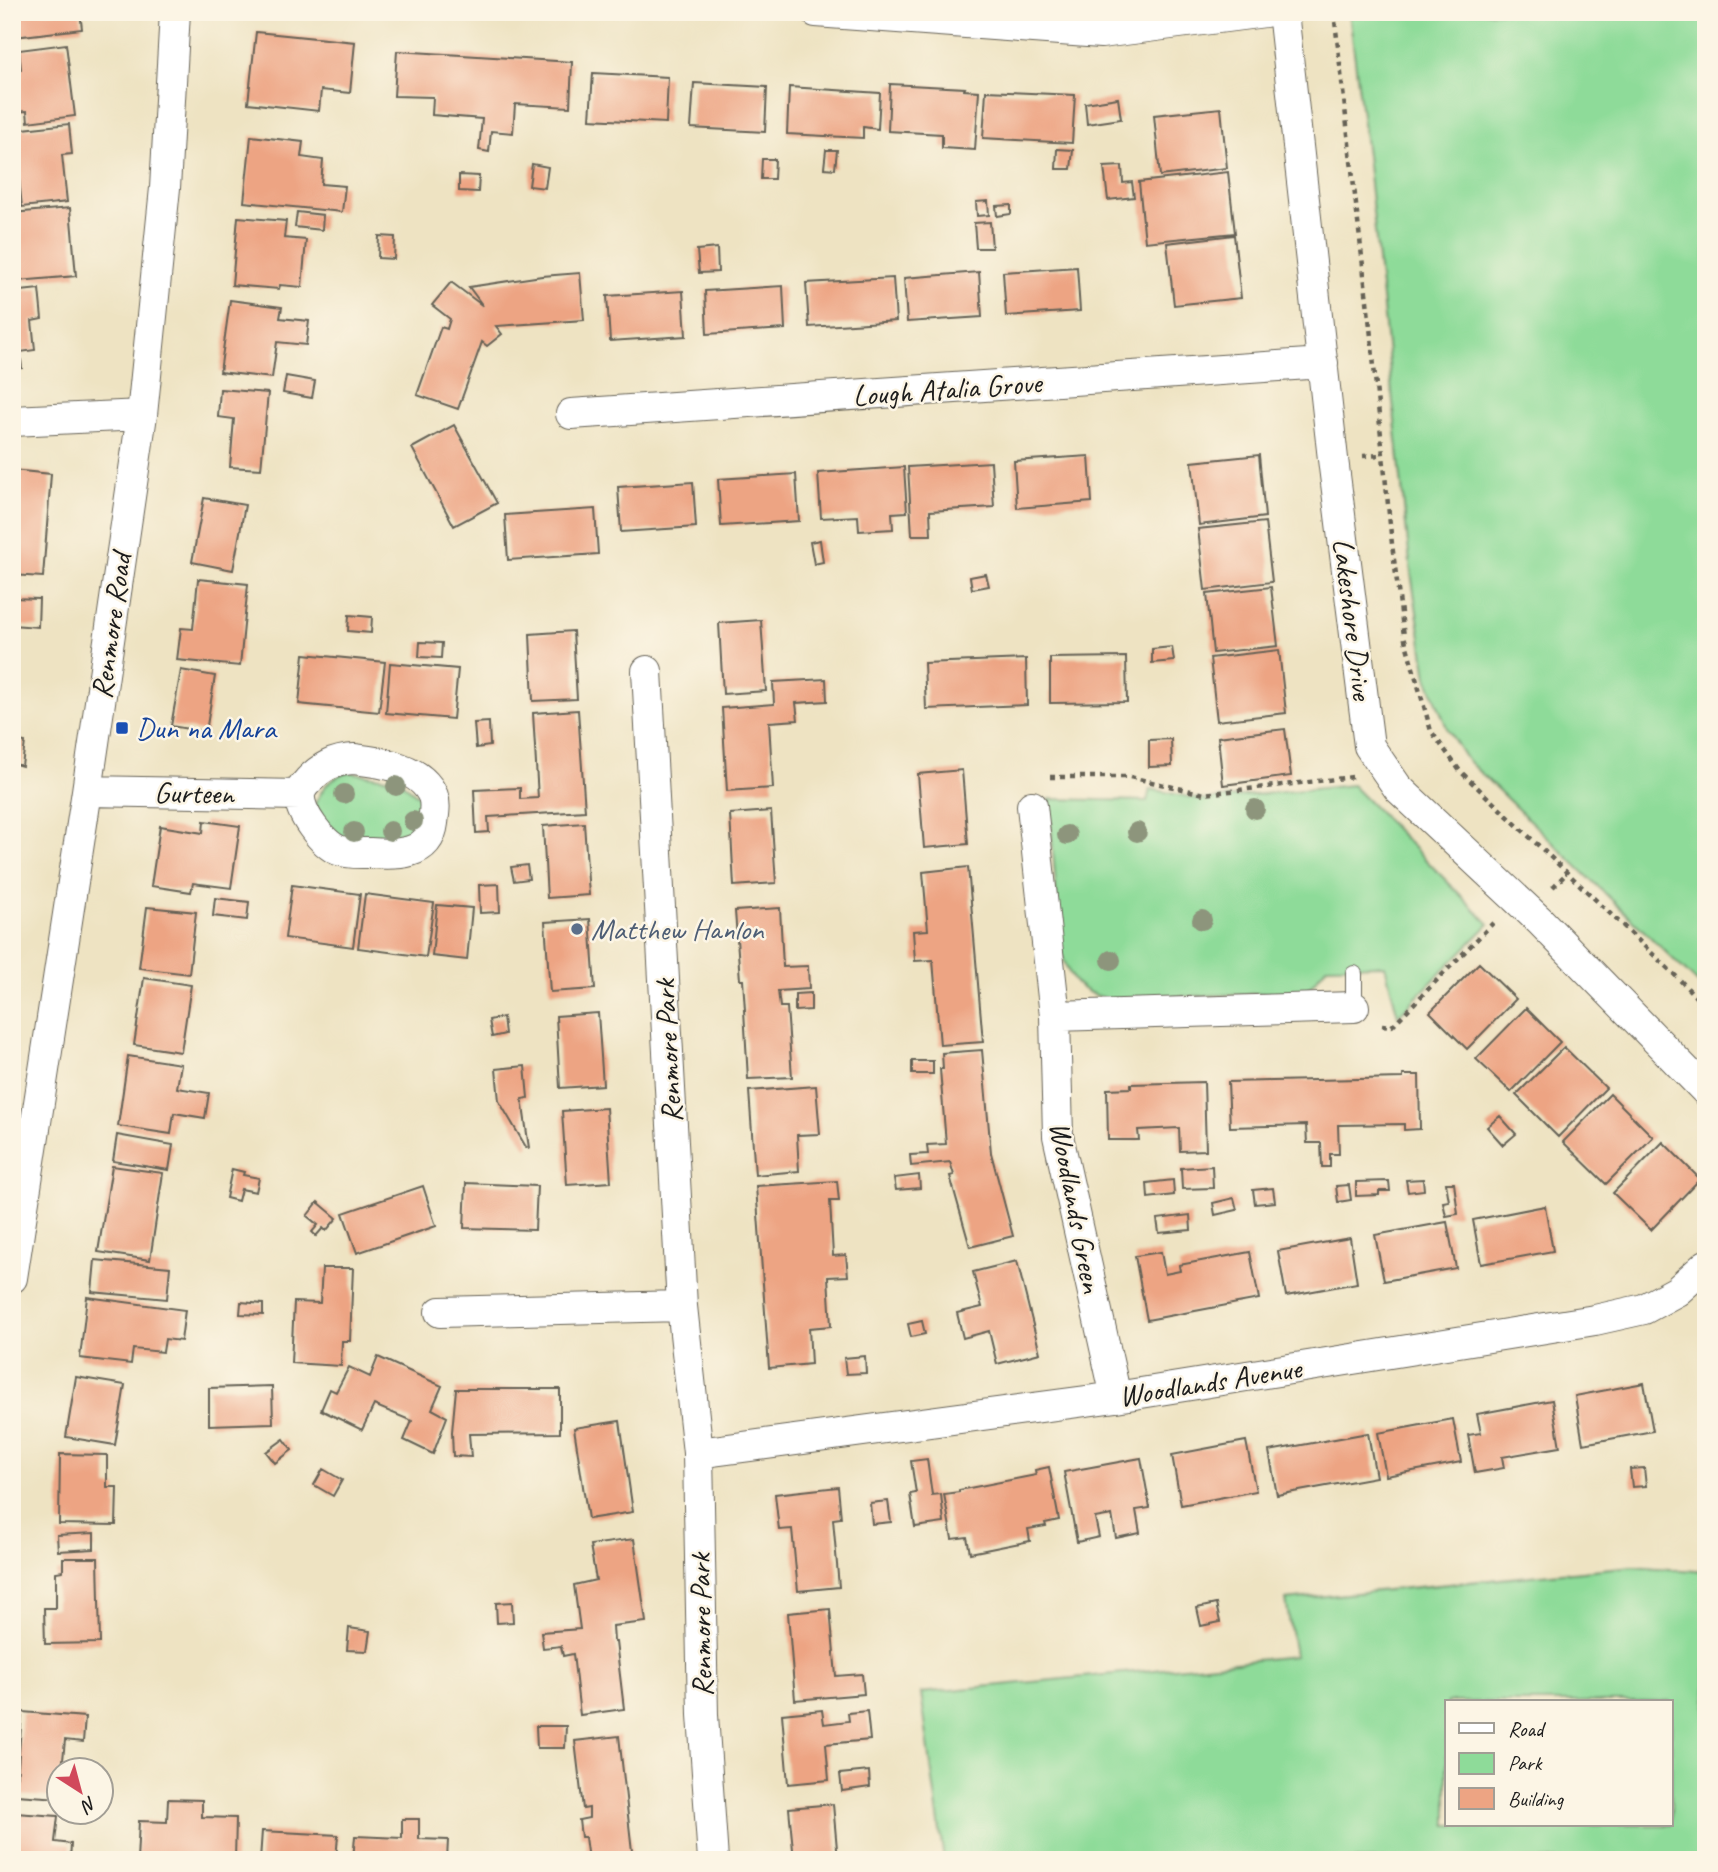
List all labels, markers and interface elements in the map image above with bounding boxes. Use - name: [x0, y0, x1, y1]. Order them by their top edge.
- street label: Lough Atalia Grove: [851, 363, 1045, 415]
- street label: Lakeshore Drive: [1324, 536, 1382, 704]
- street label: Renmore Road: [82, 547, 141, 701]
- place label: Dun na Mara: [136, 709, 278, 747]
- marker: Dun na Mara: [114, 720, 130, 736]
- street label: Gurteen: [154, 773, 236, 813]
- place label: Matthew Hanlon: [591, 910, 765, 948]
- marker: Matthew Hanlon: [569, 921, 585, 937]
- street label: Renmore Park: [645, 976, 691, 1124]
- street label: Woodlands Green: [1041, 1118, 1111, 1297]
- street label: Woodlands Avenue: [1116, 1349, 1306, 1415]
- street label: Renmore Park: [681, 1551, 721, 1697]
- legend: [1445, 1700, 1672, 1826]
- text: Road: [1508, 1716, 1547, 1742]
- text: Park: [1508, 1750, 1543, 1776]
- north arrow: [46, 1756, 116, 1826]
- text: Building: [1508, 1786, 1565, 1812]
- text: N: [75, 1791, 101, 1819]

